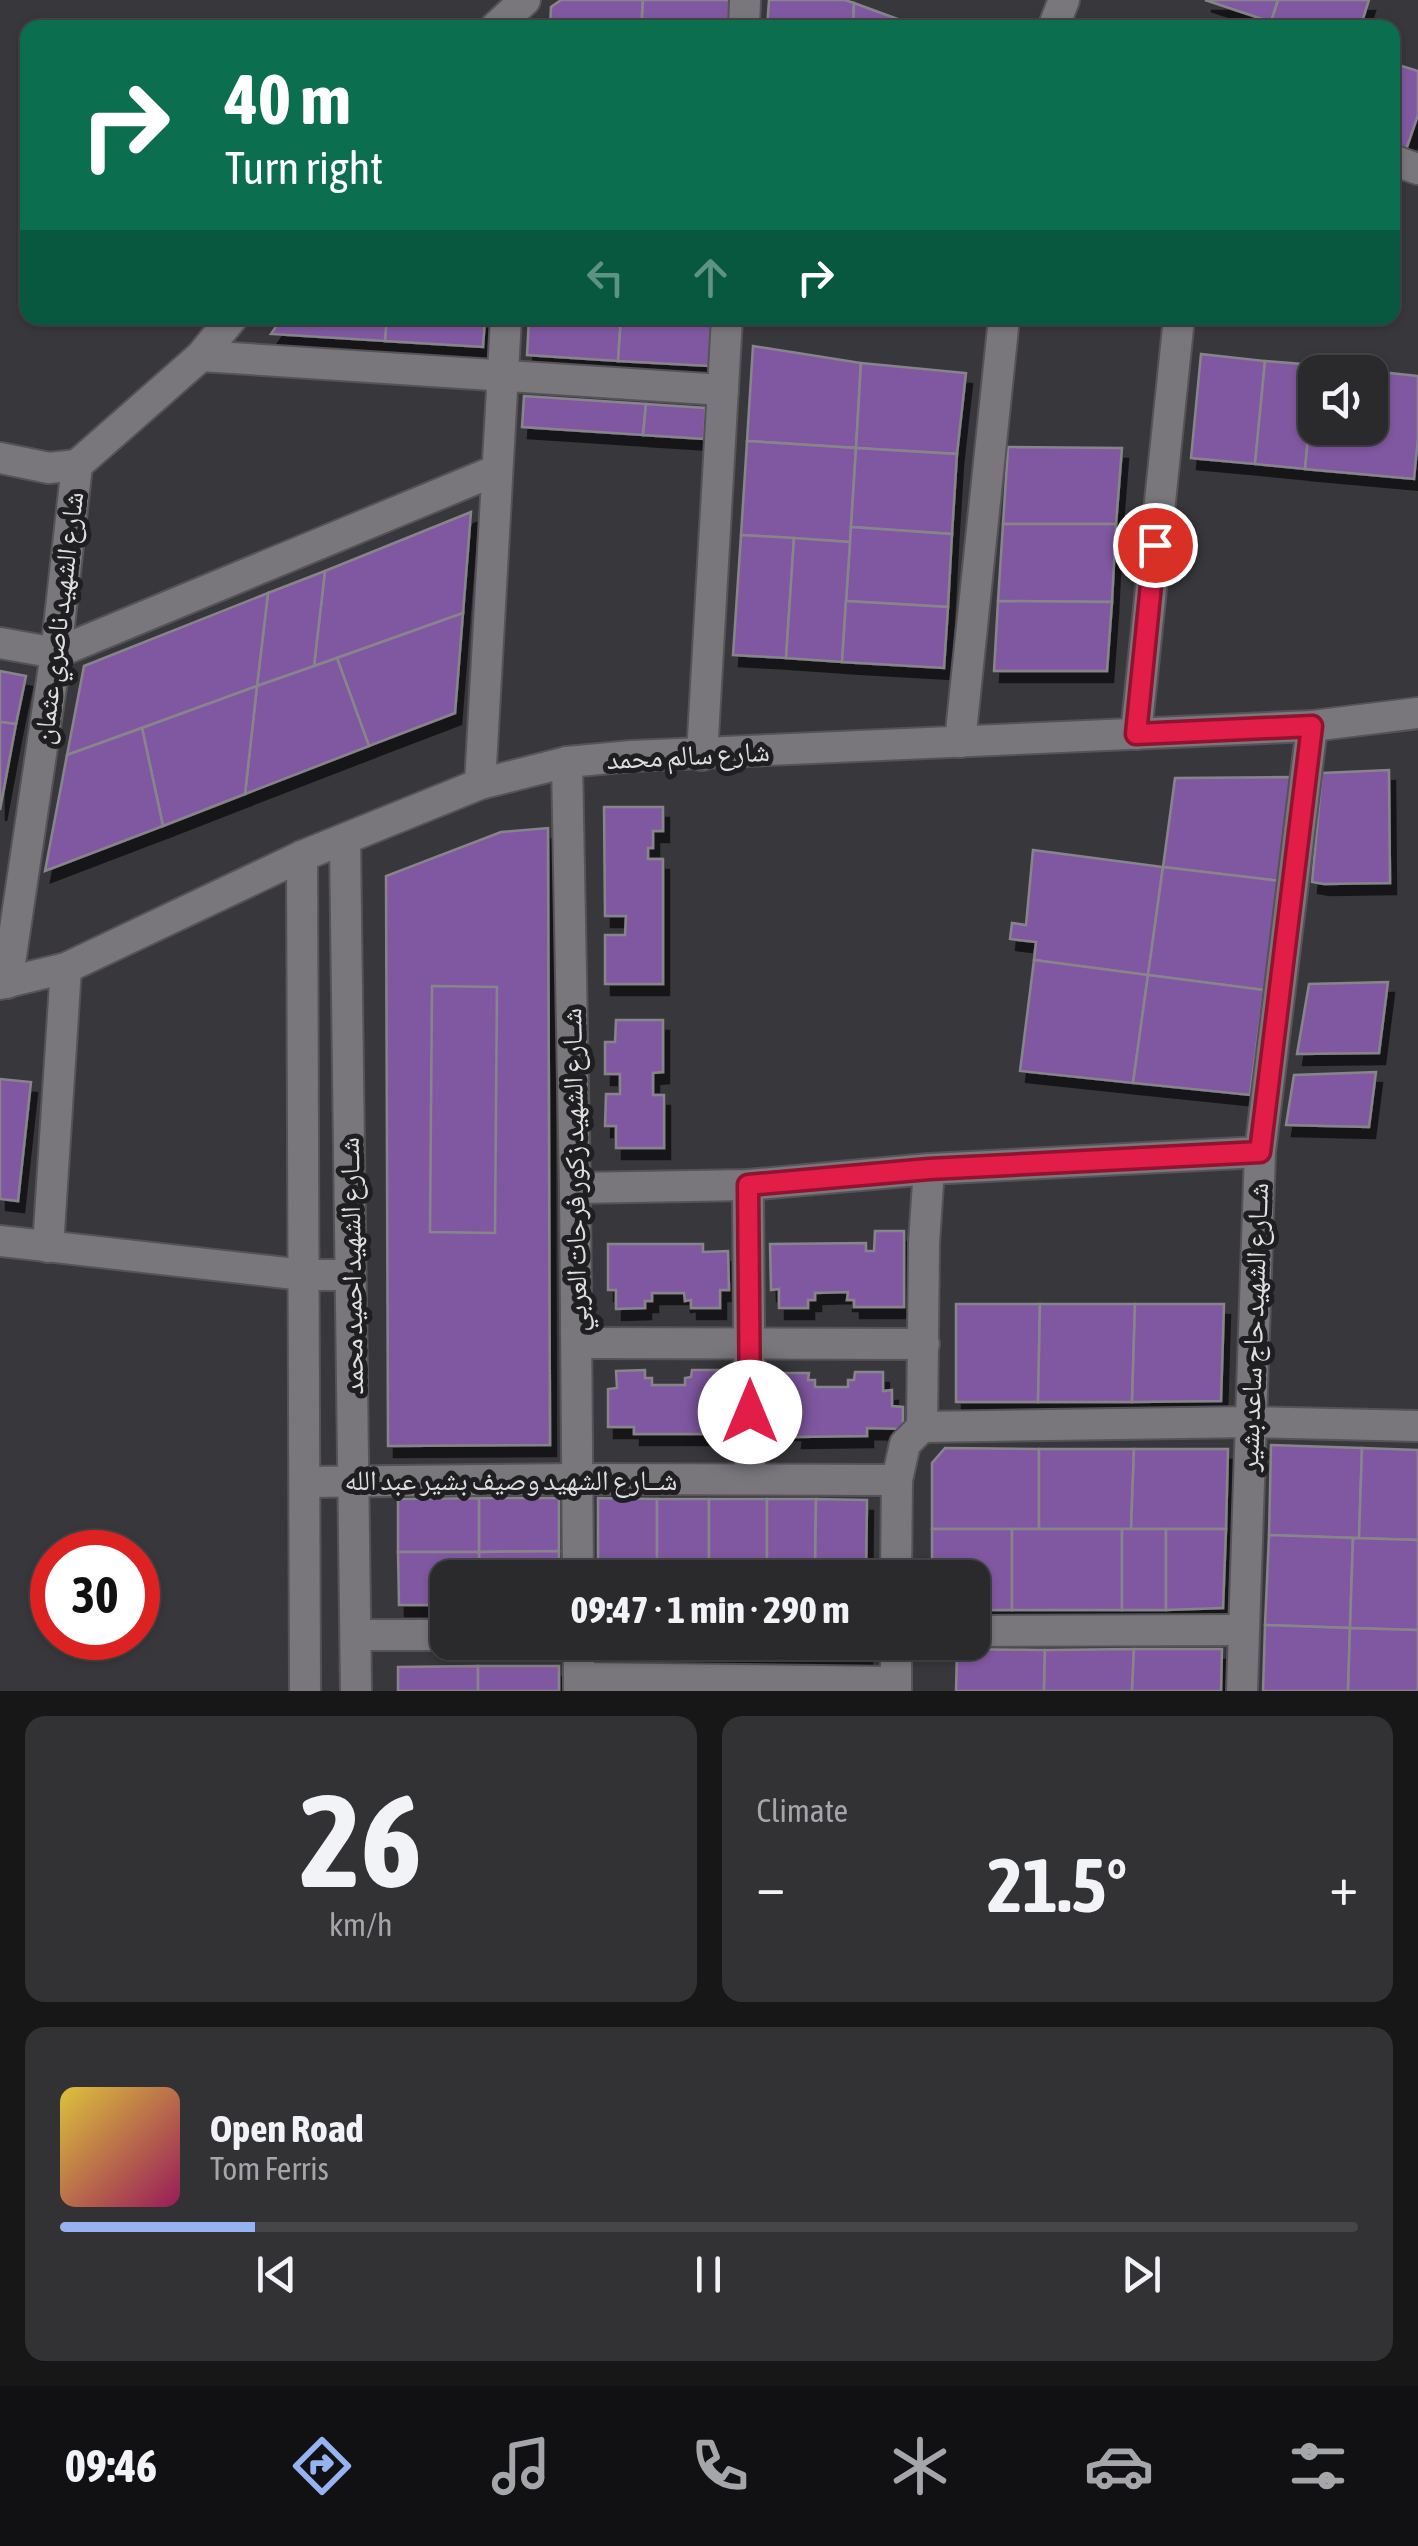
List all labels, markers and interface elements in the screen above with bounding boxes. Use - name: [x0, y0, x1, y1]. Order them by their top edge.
- text: 40 m: [225, 59, 351, 139]
- icon: right: [60, 60, 190, 190]
- text: Turn right: [225, 142, 383, 194]
- icon: left: [578, 250, 633, 305]
- icon: ahead: [683, 250, 738, 305]
- icon: right: [788, 250, 843, 305]
- map controls: [1298, 355, 1388, 445]
- button: sound: [1298, 355, 1388, 445]
- street label: شارع الشهيد ناصري عثمان: [27, 490, 96, 747]
- pin: [1113, 503, 1198, 588]
- icon: arrive: [1128, 518, 1183, 573]
- street label: شارع سالم محمد: [606, 735, 771, 778]
- street label: شــارع الشهيد زكور فرحات العربي: [555, 1008, 600, 1332]
- street label: شــارع الشهيد احميد محمد: [333, 1137, 371, 1395]
- street label: شــارع الشهيد حاج ساعد بشير: [1232, 1182, 1276, 1473]
- position arrow: [698, 1360, 802, 1464]
- street label: شــارع الشهيد وصيف بشير عبد الله: [345, 1464, 677, 1498]
- speed limit sign: 30: [30, 1530, 160, 1660]
- text: 09:47 · 1 min · 290 m: [570, 1588, 850, 1631]
- text: 26: [300, 1766, 422, 1915]
- text: Climate: [757, 1792, 848, 1829]
- text: 21.5°: [987, 1842, 1127, 1928]
- text: −: [757, 1854, 785, 1917]
- text: +: [1329, 1854, 1358, 1917]
- text: km/h: [329, 1906, 392, 1943]
- text: Open Road: [210, 2107, 364, 2150]
- text: Tom Ferris: [210, 2150, 329, 2187]
- icon: previous: [249, 2247, 304, 2302]
- icon: pause: [681, 2247, 736, 2302]
- icon: next: [1114, 2247, 1169, 2302]
- icon: directions: [287, 2431, 357, 2501]
- icon: music: [486, 2431, 556, 2501]
- icon: phone: [685, 2431, 755, 2501]
- icon: climate: [885, 2431, 955, 2501]
- icon: car: [1084, 2431, 1154, 2501]
- icon: filters: [1283, 2431, 1353, 2501]
- text: 09:46: [65, 2440, 157, 2492]

